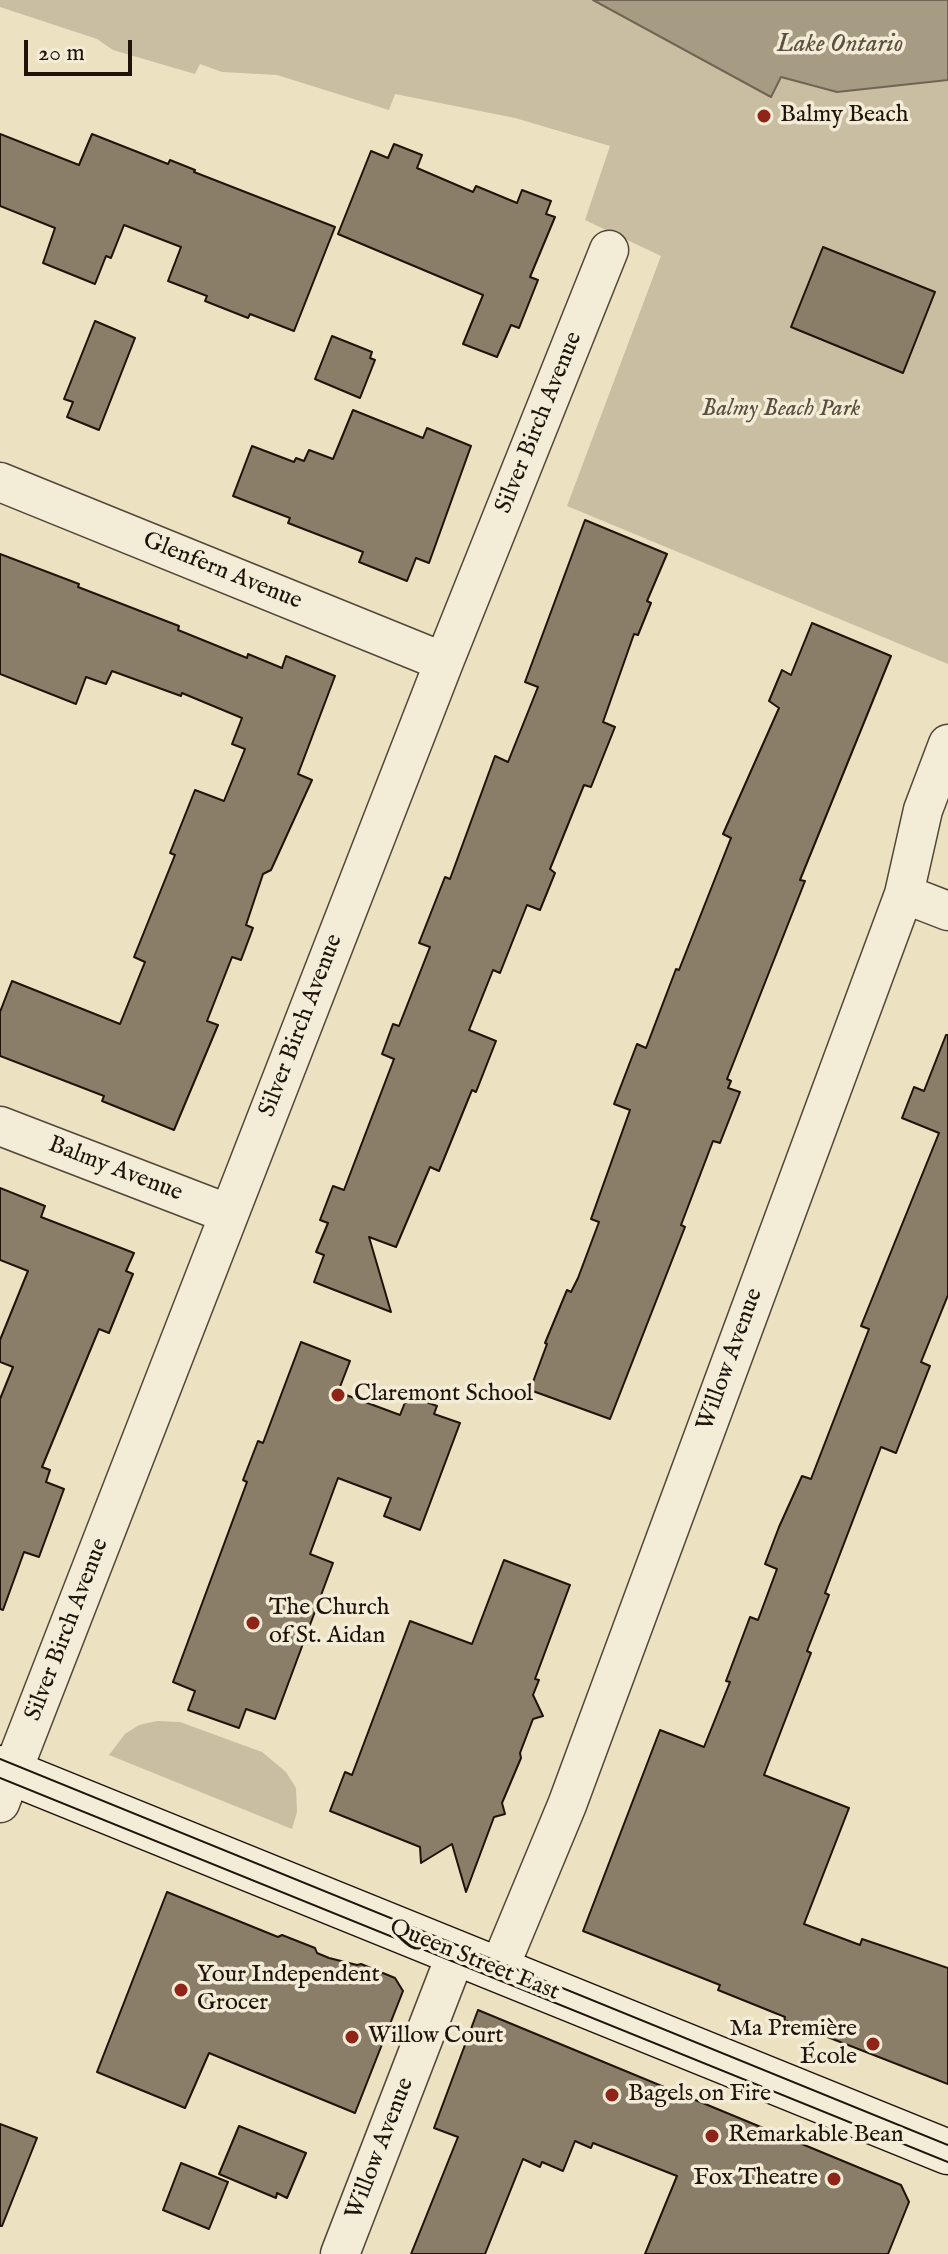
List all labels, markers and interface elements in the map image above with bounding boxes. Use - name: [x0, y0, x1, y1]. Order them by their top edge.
- scale bar: [28, 24, 136, 74]
- water label: Lake Ontario: [777, 30, 903, 62]
- text: 20 m: [38, 38, 85, 69]
- place label: Balmy Beach: [780, 102, 909, 130]
- marker: Balmy Beach: [755, 107, 773, 125]
- street label: Silver Birch Avenue: [490, 328, 590, 518]
- park label: Balmy Beach Park: [702, 396, 860, 424]
- street label: Glenfern Avenue: [138, 527, 306, 617]
- street label: Silver Birch Avenue: [254, 931, 350, 1121]
- street label: Balmy Avenue: [44, 1131, 186, 1209]
- street label: Willow Avenue: [692, 1285, 770, 1435]
- place label: Claremont School: [354, 1381, 533, 1409]
- marker: Claremont School: [329, 1386, 347, 1404]
- street label: Silver Birch Avenue: [20, 1535, 116, 1725]
- place label: The Church of St. Aidan: [269, 1595, 390, 1651]
- marker: The Church of St. Aidan: [244, 1614, 262, 1632]
- street label: Queen Street East: [385, 1914, 563, 2008]
- place label: Your Independent Grocer: [197, 1962, 380, 2018]
- marker: Your Independent Grocer: [172, 1981, 190, 1999]
- place label: Ma Première École: [729, 2016, 857, 2072]
- place label: Willow Court: [368, 2023, 503, 2051]
- marker: Willow Court: [343, 2028, 361, 2046]
- marker: Ma Première École: [864, 2035, 882, 2053]
- street label: Willow Avenue: [341, 2074, 421, 2224]
- place label: Bagels on Fire: [628, 2081, 771, 2109]
- marker: Bagels on Fire: [603, 2086, 621, 2104]
- place label: Remarkable Bean: [728, 2122, 903, 2150]
- marker: Remarkable Bean: [703, 2127, 721, 2145]
- place label: Fox Theatre: [694, 2165, 818, 2193]
- marker: Fox Theatre: [825, 2170, 843, 2188]

